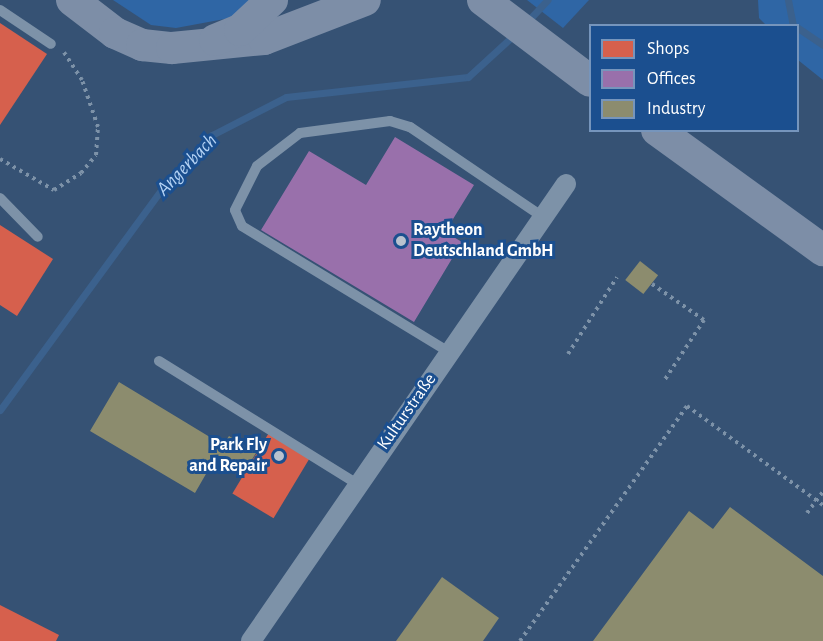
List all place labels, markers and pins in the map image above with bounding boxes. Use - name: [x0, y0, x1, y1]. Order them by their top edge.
- place label: Raytheon Deutschland GmbH: [413, 220, 554, 262]
- marker: Raytheon Deutschland GmbH: [394, 234, 408, 248]
- place label: Park Fly and Repair: [189, 435, 267, 478]
- marker: Park Fly and Repair: [272, 449, 286, 463]

